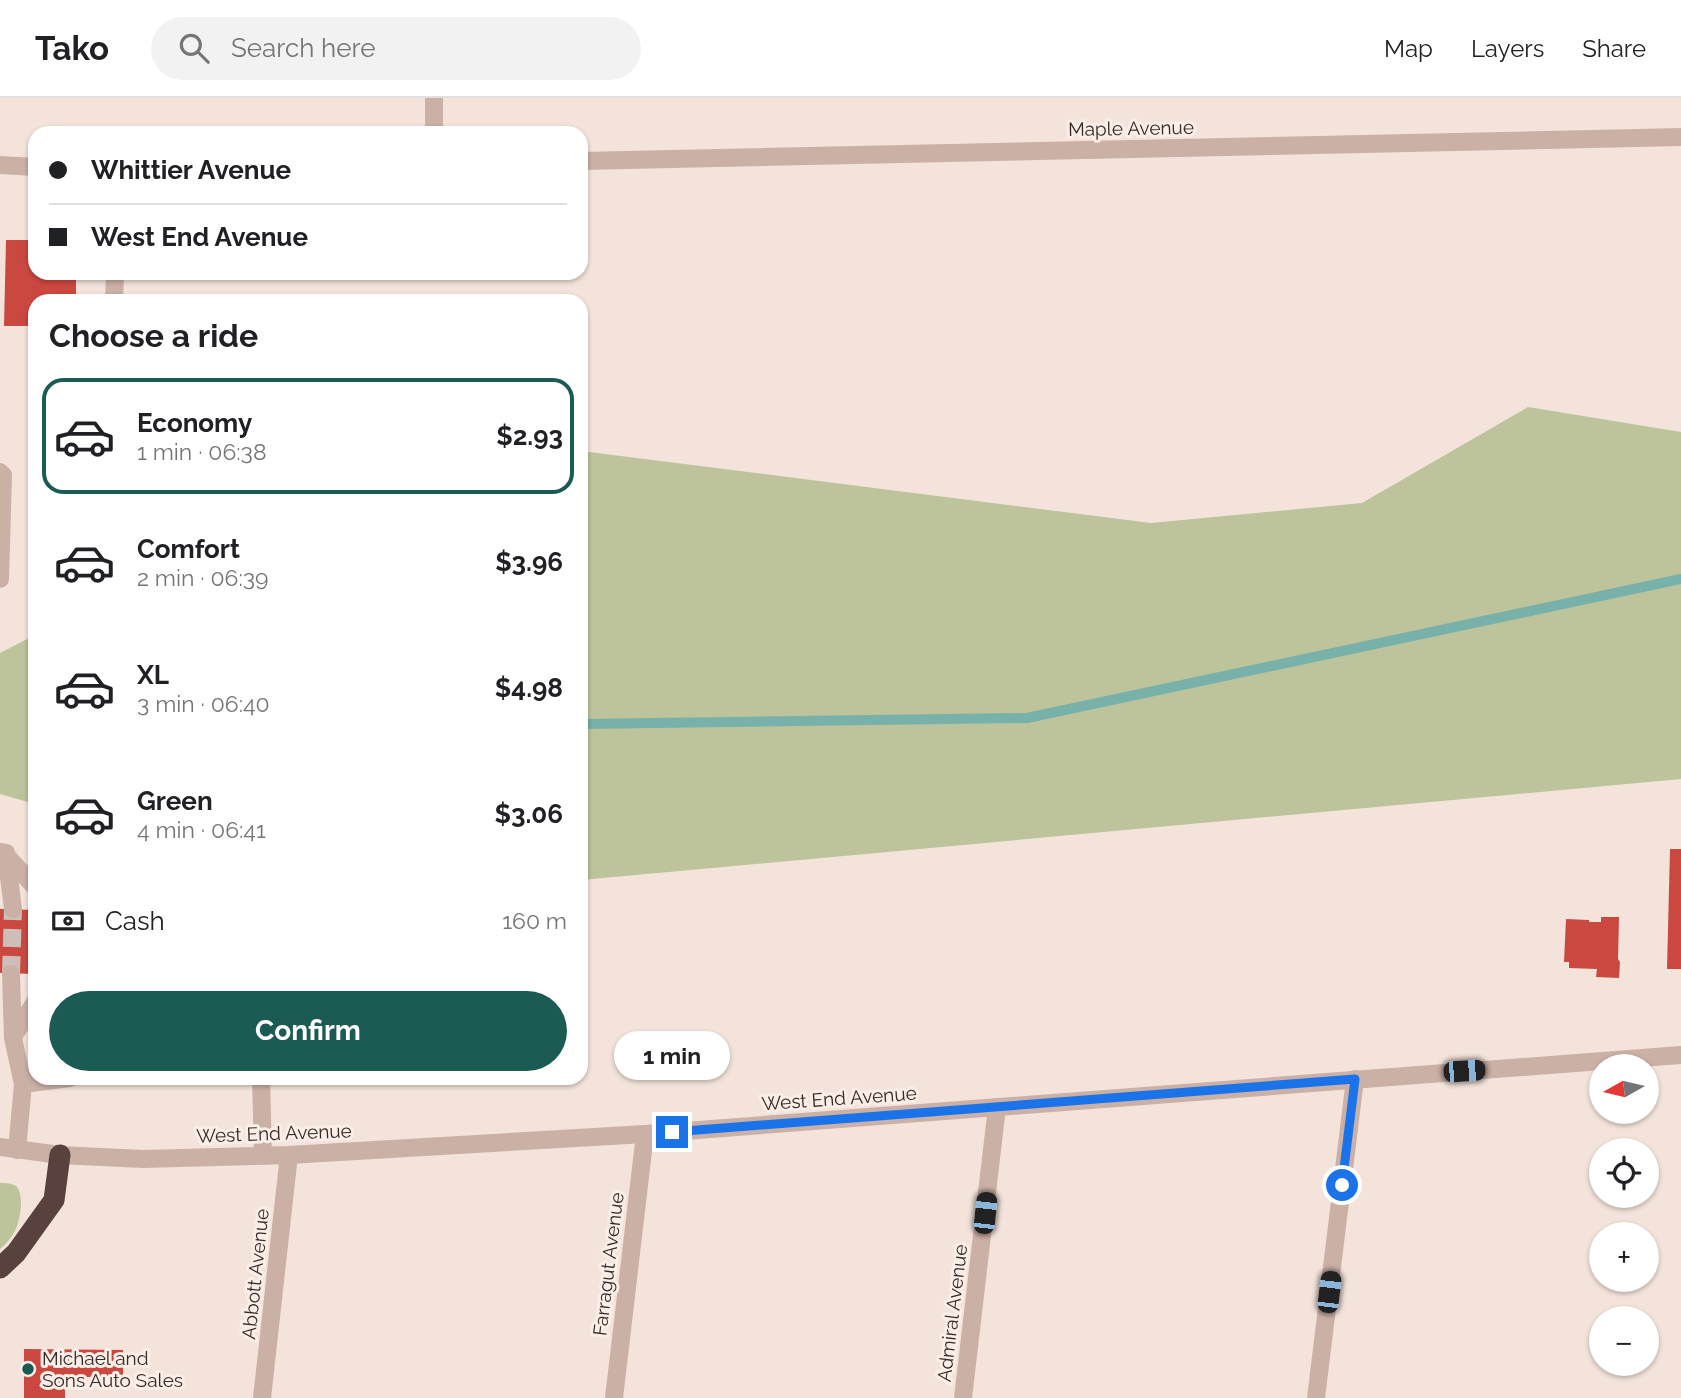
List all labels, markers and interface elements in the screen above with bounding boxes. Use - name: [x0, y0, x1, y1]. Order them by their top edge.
- search box: [151, 17, 641, 80]
- text: Tako: [35, 29, 109, 68]
- icon: search: [175, 29, 213, 67]
- text: Search here: [231, 33, 375, 63]
- text: Map: [1384, 34, 1433, 63]
- text: Layers: [1471, 34, 1544, 63]
- text: Share: [1582, 34, 1646, 63]
- street label: Maple Avenue: [1068, 116, 1194, 140]
- text: Whittier Avenue: [91, 155, 291, 185]
- text: West End Avenue: [91, 222, 308, 252]
- text: Choose a ride: [49, 317, 258, 354]
- icon: car: [53, 405, 116, 468]
- text: Economy: [137, 408, 252, 438]
- text: $2.93: [496, 421, 563, 451]
- text: 1 min · 06:38: [137, 438, 267, 465]
- icon: car: [53, 531, 116, 594]
- text: Comfort: [137, 534, 240, 564]
- text: $3.96: [495, 547, 563, 577]
- text: 2 min · 06:39: [137, 564, 269, 591]
- icon: car: [53, 657, 116, 720]
- text: XL: [137, 660, 169, 690]
- text: $4.98: [495, 673, 563, 703]
- text: 3 min · 06:40: [137, 690, 270, 717]
- icon: car: [53, 783, 116, 846]
- text: Green: [137, 786, 213, 816]
- text: $3.06: [495, 799, 563, 829]
- text: 4 min · 06:41: [137, 816, 266, 843]
- icon: cash: [49, 902, 87, 940]
- text: Cash: [105, 906, 165, 936]
- text: 160 m: [502, 907, 567, 934]
- button: Confirm: [49, 991, 567, 1071]
- callout: 1 min: [614, 1030, 730, 1080]
- text: 1 min: [643, 1042, 701, 1069]
- north arrow: [1589, 1054, 1659, 1124]
- map controls: [1589, 1054, 1659, 1376]
- car: [1443, 1059, 1486, 1083]
- street label: West End Avenue: [761, 1082, 917, 1114]
- route end: [656, 1116, 688, 1148]
- street label: West End Avenue: [196, 1119, 352, 1147]
- button: locate: [1589, 1138, 1659, 1208]
- route start: [1326, 1169, 1358, 1201]
- street label: Farragut Avenue: [588, 1191, 628, 1337]
- car: [973, 1191, 998, 1235]
- street label: Abbott Avenue: [237, 1208, 273, 1340]
- button: +: [1589, 1222, 1659, 1292]
- street label: Admiral Avenue: [933, 1243, 971, 1383]
- car: [1317, 1270, 1342, 1314]
- button: −: [1589, 1306, 1659, 1376]
- place label: Michael and Sons Auto Sales: [42, 1347, 183, 1391]
- marker: Michael and Sons Auto Sales: [20, 1361, 36, 1377]

